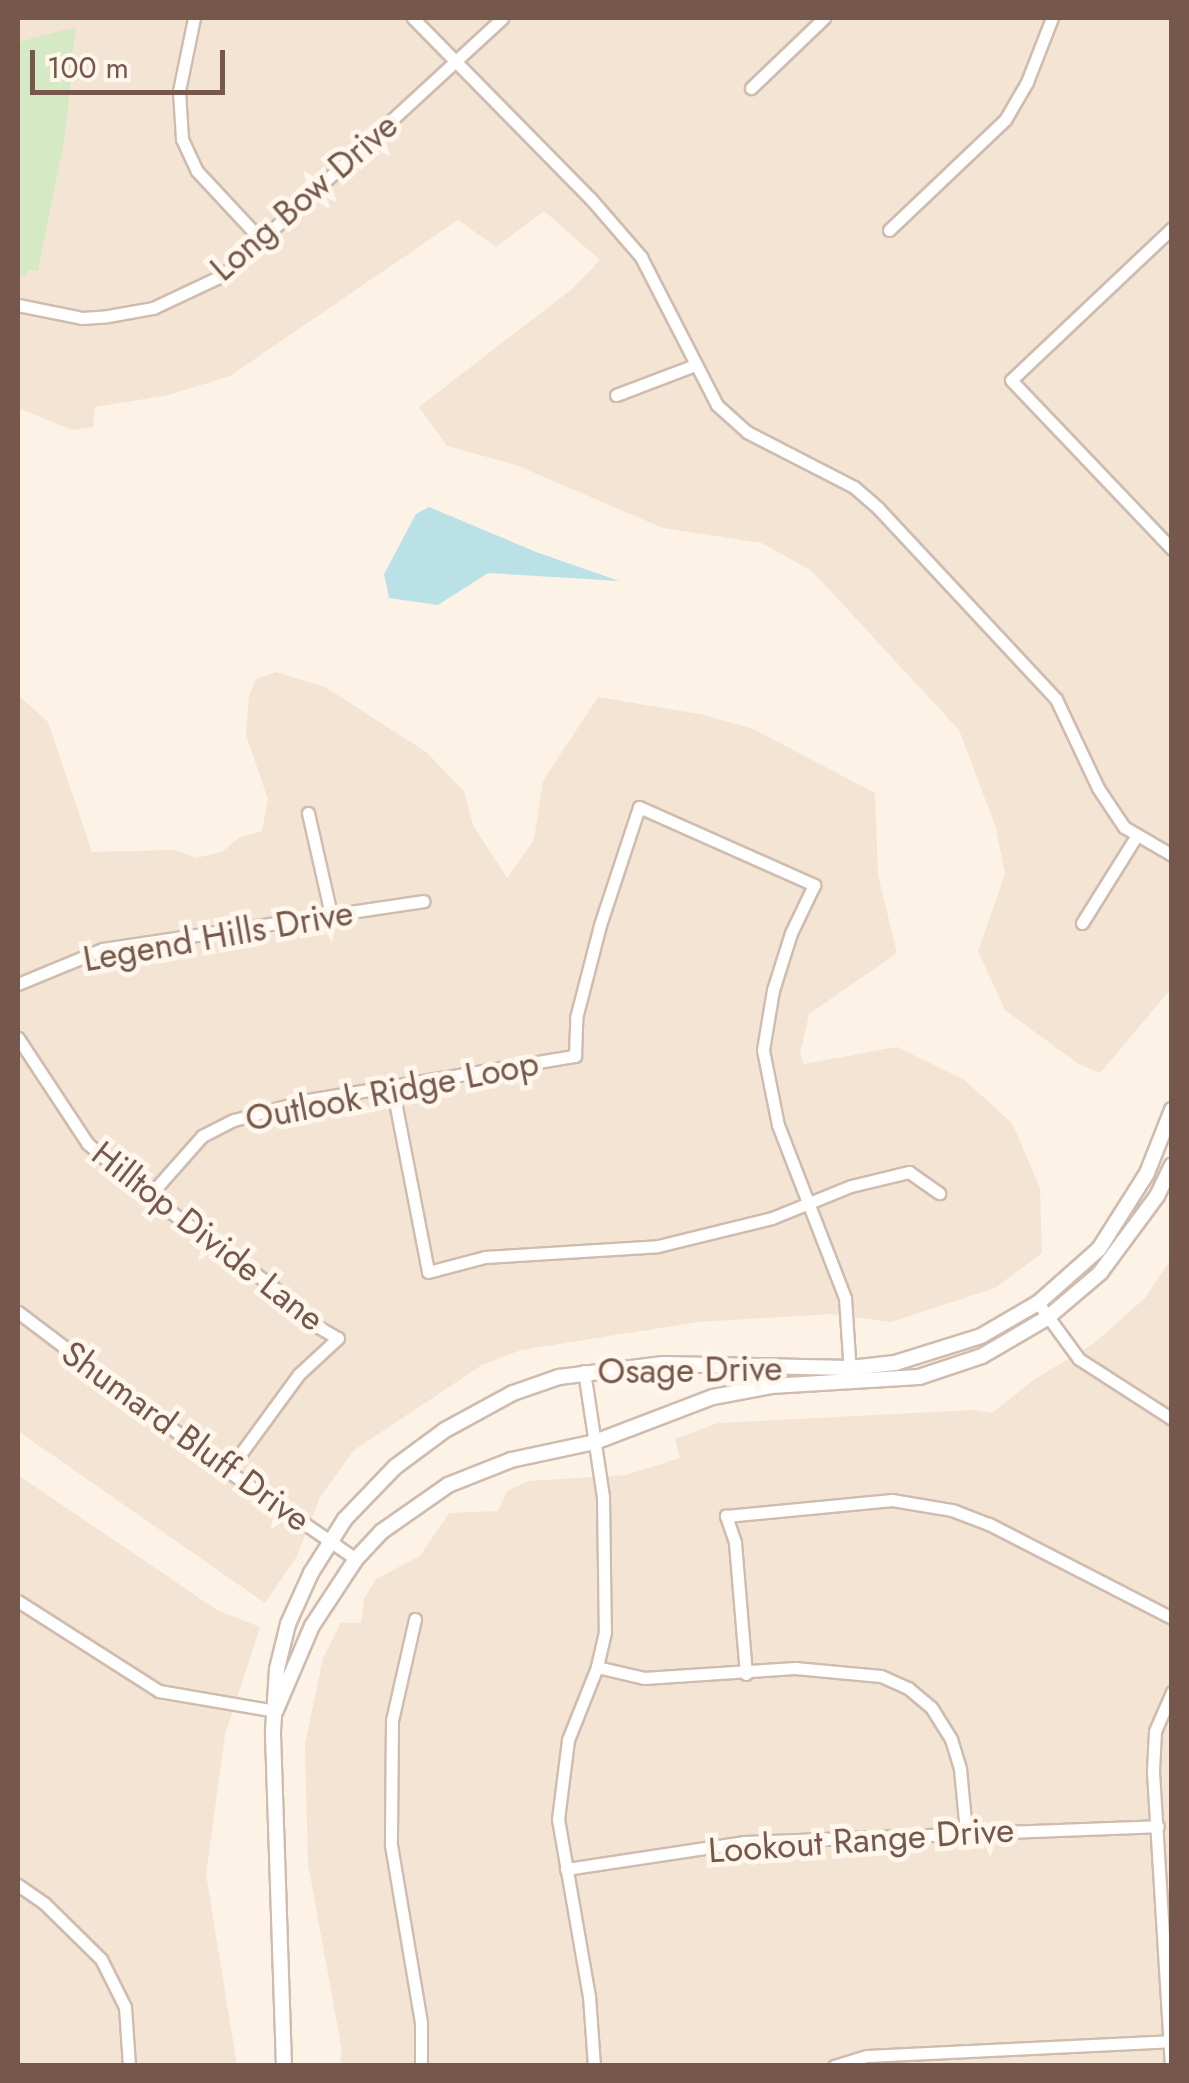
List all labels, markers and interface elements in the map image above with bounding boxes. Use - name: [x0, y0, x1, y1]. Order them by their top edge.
- scale bar: [35, 30, 230, 92]
- text: 100 m: [47, 46, 129, 89]
- street label: Long Bow Drive: [202, 104, 406, 290]
- street label: Legend Hills Drive: [80, 892, 356, 980]
- street label: Outlook Ridge Loop: [242, 1042, 542, 1140]
- street label: Hilltop Divide Lane: [84, 1132, 332, 1340]
- street label: Shumard Bluff Drive: [54, 1332, 318, 1540]
- street label: Osage Drive: [597, 1347, 783, 1393]
- street label: Lookout Range Drive: [707, 1808, 1015, 1872]

